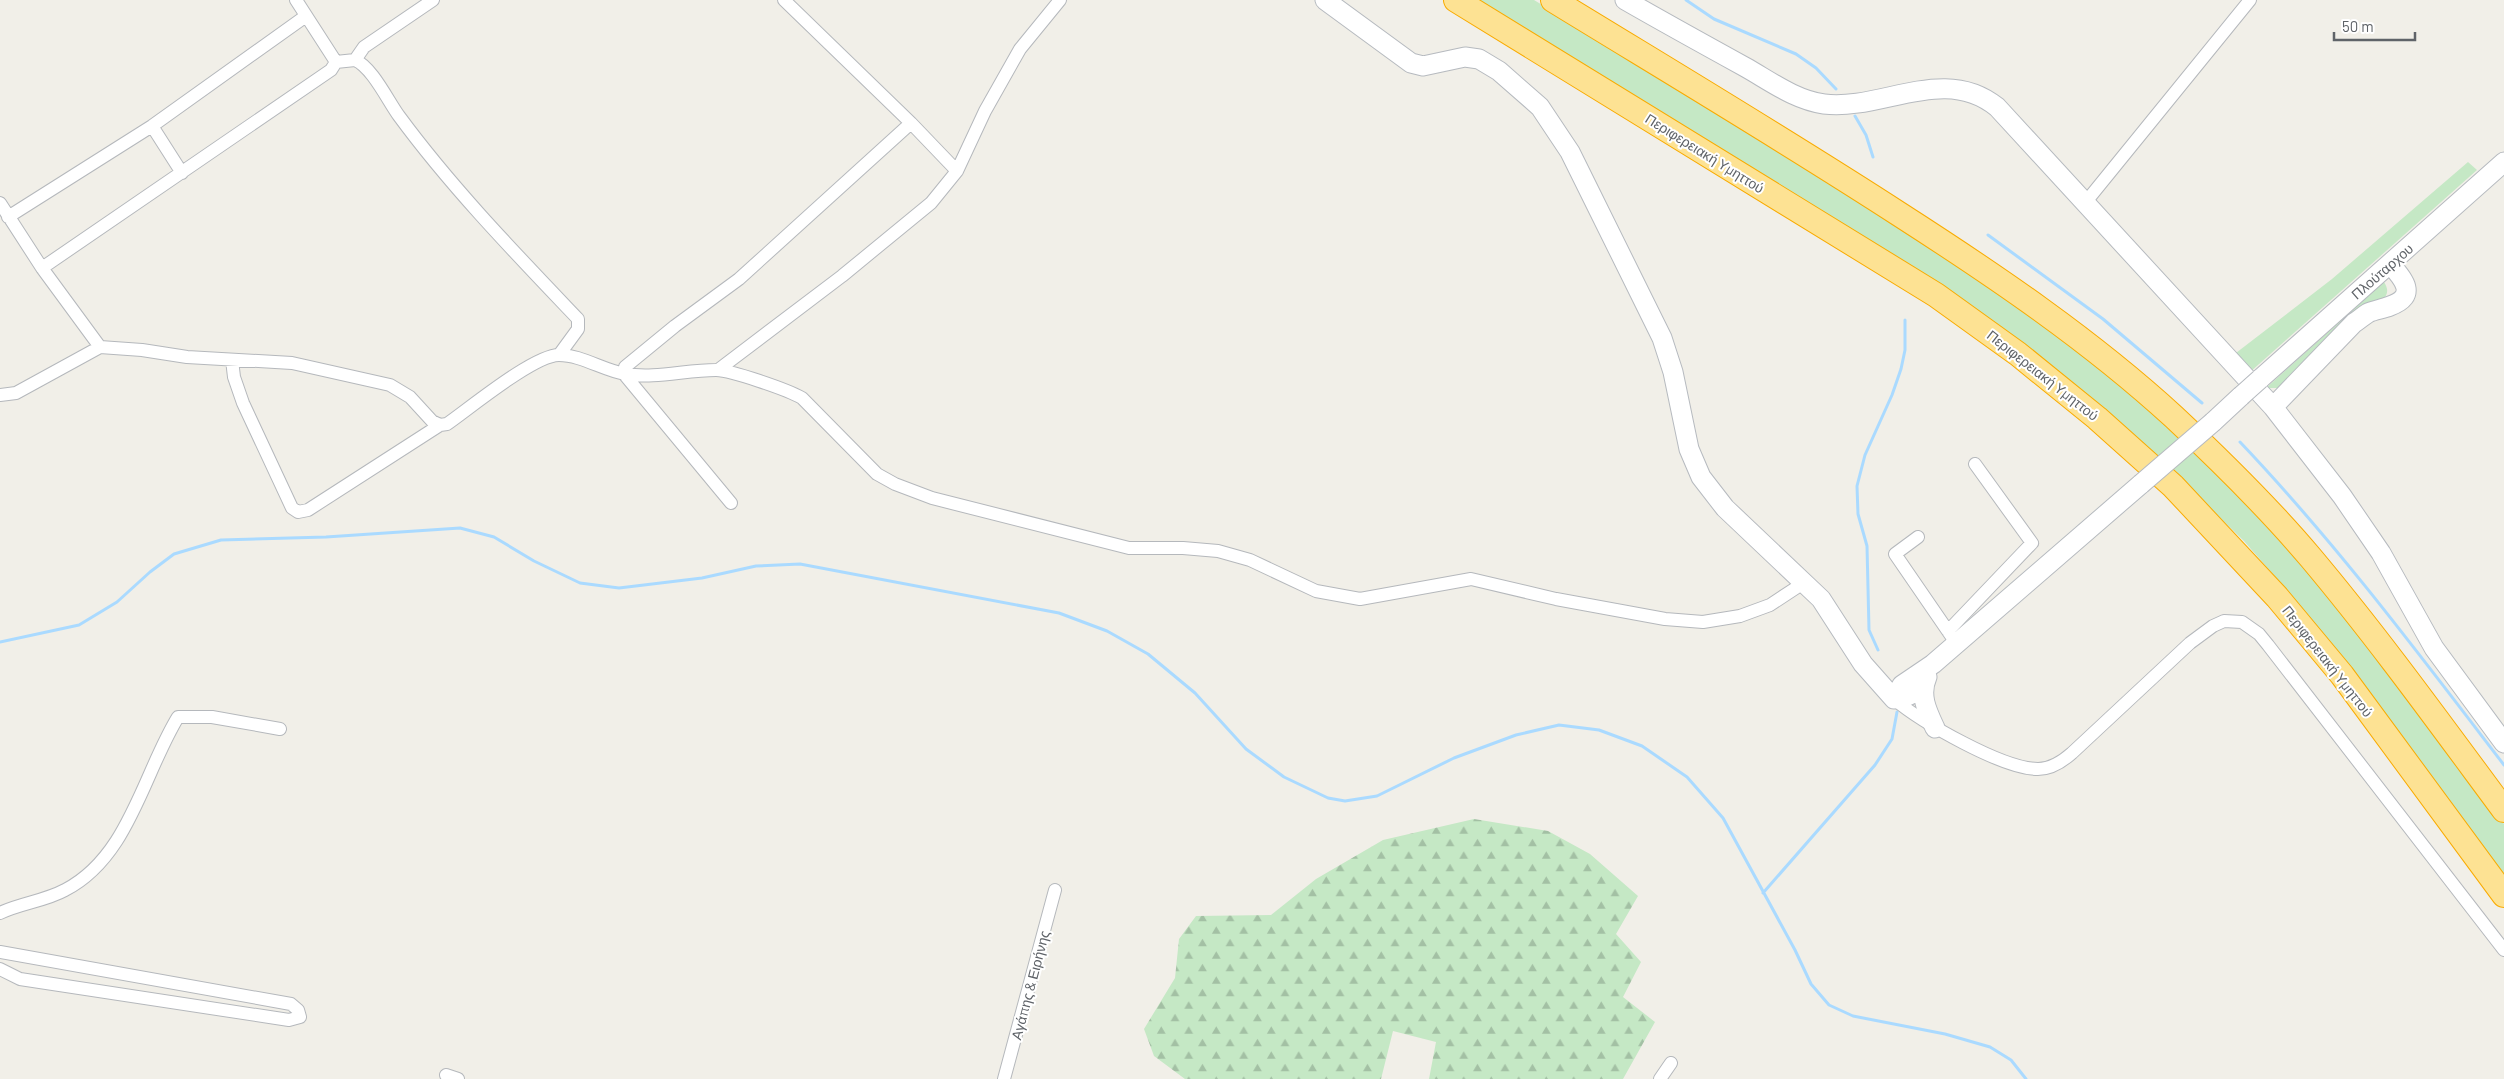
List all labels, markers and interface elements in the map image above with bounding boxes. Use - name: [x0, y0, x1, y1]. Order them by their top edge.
- scale bar: [2334, 10, 2415, 42]
- text: 50 m: [2342, 17, 2374, 35]
- street label: Περιφερειακή Υμηττού: [1642, 110, 1768, 196]
- street label: Πλούταρχου: [2348, 240, 2416, 302]
- street label: Περιφερειακή Υμηττού: [1984, 326, 2102, 424]
- street label: Περιφερειακή Υμηττού: [2279, 602, 2377, 720]
- street label: Αγάπης & Ειρήνης: [1007, 928, 1053, 1041]

